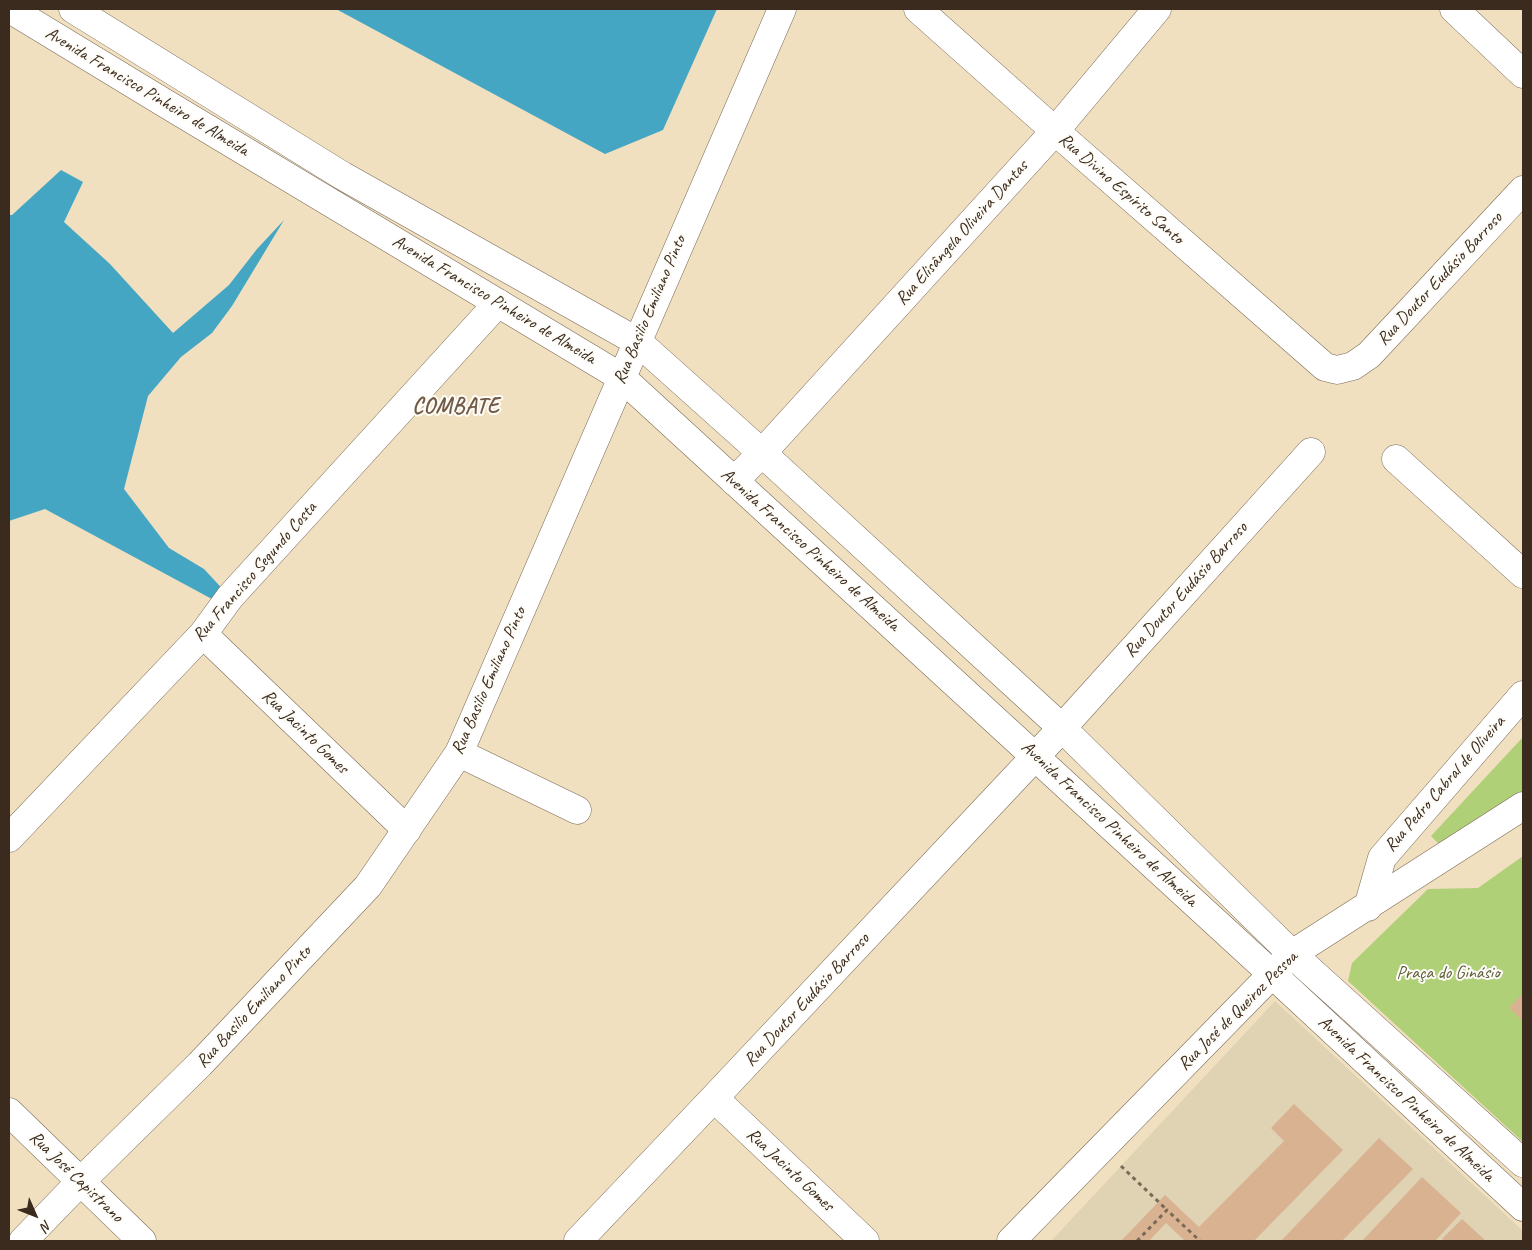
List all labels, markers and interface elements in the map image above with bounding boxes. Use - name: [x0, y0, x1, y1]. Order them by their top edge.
- street label: Avenida Francisco Pinheiro de Almeida: [41, 23, 253, 161]
- street label: Rua Divino Espírito Santo: [1054, 129, 1188, 249]
- street label: Rua Elisângela Oliveira Dantas: [891, 156, 1033, 310]
- street label: Rua Doutor Eudásio Barroso: [1373, 208, 1507, 350]
- street label: Avenida Francisco Pinheiro de Almeida: [388, 231, 600, 369]
- street label: Rua Basilio Emiliano Pinto: [609, 233, 691, 387]
- district label: COMBATE: [411, 394, 501, 420]
- street label: Avenida Francisco Pinheiro de Almeida: [716, 464, 904, 636]
- street label: Rua Francisco Segundo Costa: [188, 498, 322, 646]
- street label: Rua Doutor Eudásio Barroso: [1120, 518, 1252, 662]
- street label: Rua Basilio Emiliano Pinto: [447, 604, 531, 758]
- street label: Rua Jacinto Gomes: [257, 685, 353, 779]
- street label: Rua Pedro Cabral de Oliveira: [1380, 712, 1510, 856]
- street label: Avenida Francisco Pinheiro de Almeida: [1016, 737, 1202, 911]
- street label: Rua Doutor Eudásio Barroso: [740, 929, 874, 1071]
- street label: Rua Basilio Emiliano Pinto: [192, 941, 316, 1073]
- street label: Rua José de Queiroz Pessoa: [1174, 947, 1302, 1075]
- park label: Praça do Ginásio: [1396, 962, 1500, 984]
- street label: Avenida Francisco Pinheiro de Almeida: [1313, 1012, 1499, 1186]
- street label: Rua Jacinto Gomes: [742, 1124, 838, 1216]
- street label: Rua José Capistrano: [25, 1127, 127, 1227]
- north arrow: [10, 1190, 60, 1240]
- text: N: [37, 1217, 55, 1235]

